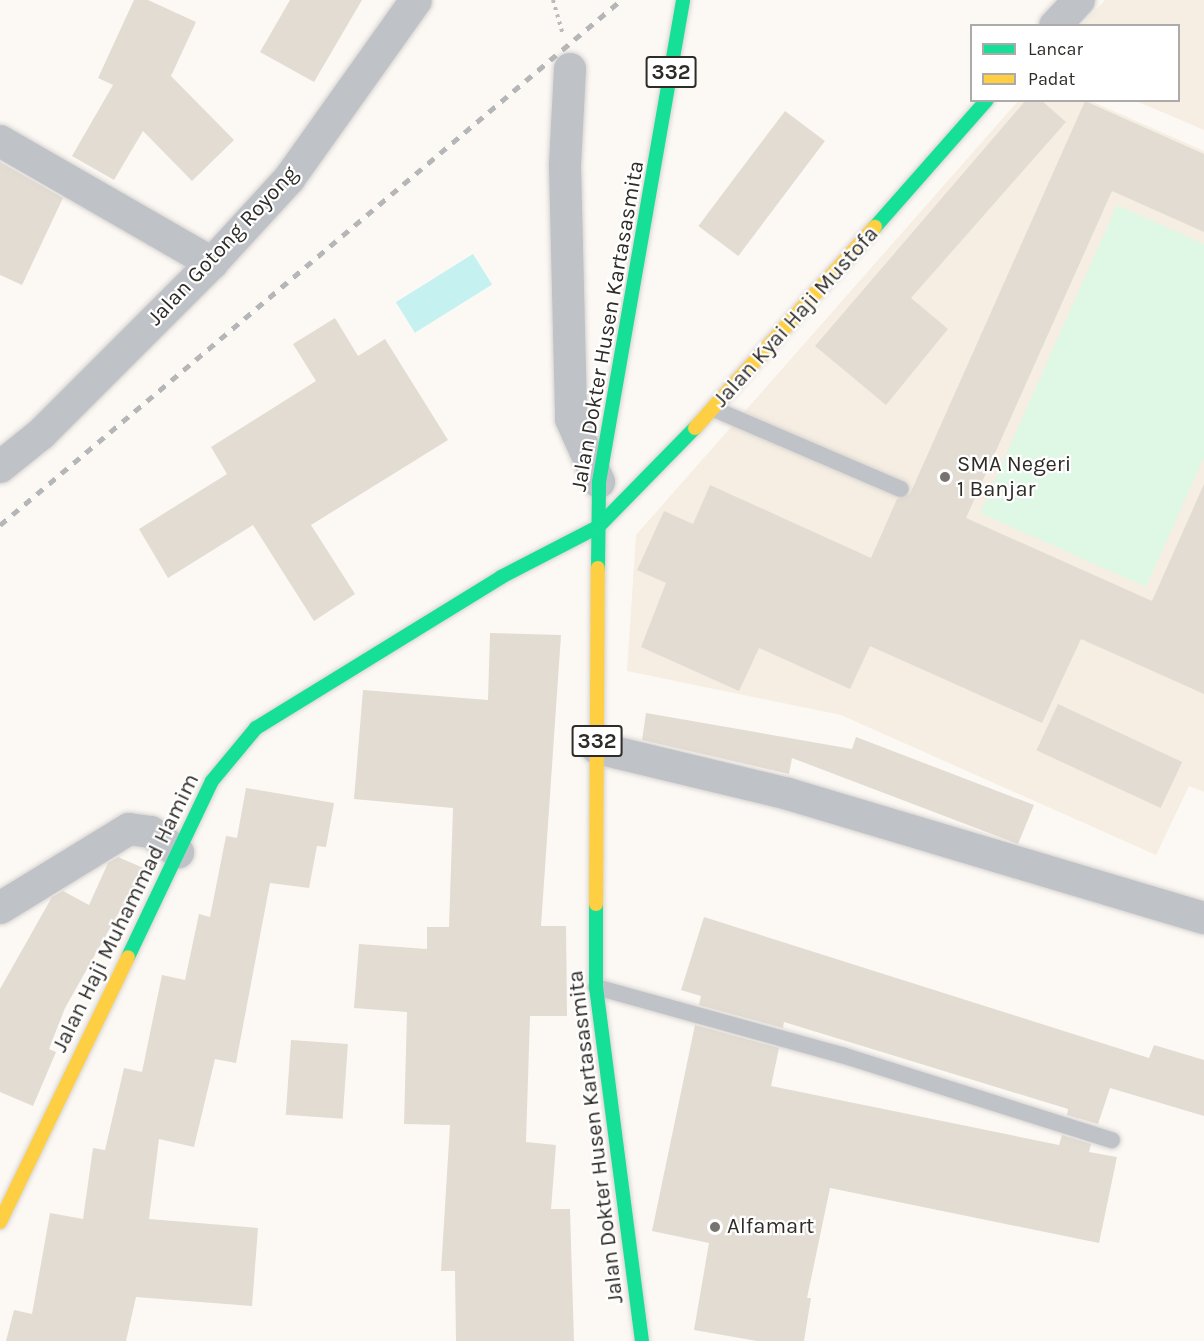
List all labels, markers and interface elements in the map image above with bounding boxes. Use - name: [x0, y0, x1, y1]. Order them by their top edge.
- legend: [970, 24, 1180, 102]
- text: Lancar: [1028, 38, 1083, 60]
- road number: 332: [646, 54, 696, 90]
- text: Padat: [1028, 68, 1075, 90]
- street label: Jalan Dokter Husen Kartasasmita: [566, 159, 650, 493]
- street label: Jalan Gotong Royong: [142, 161, 304, 331]
- street label: Jalan Kyai Haji Mustofa: [708, 221, 884, 413]
- place label: SMA Negeri 1 Banjar: [957, 451, 1071, 502]
- marker: SMA Negeri 1 Banjar: [938, 470, 952, 484]
- road number: 332: [572, 723, 622, 759]
- street label: Jalan Haji Muhammad Hamim: [47, 769, 205, 1057]
- street label: Jalan Dokter Husen Kartasasmita: [562, 969, 630, 1305]
- place label: Alfamart: [727, 1214, 814, 1240]
- marker: Alfamart: [708, 1220, 722, 1234]

